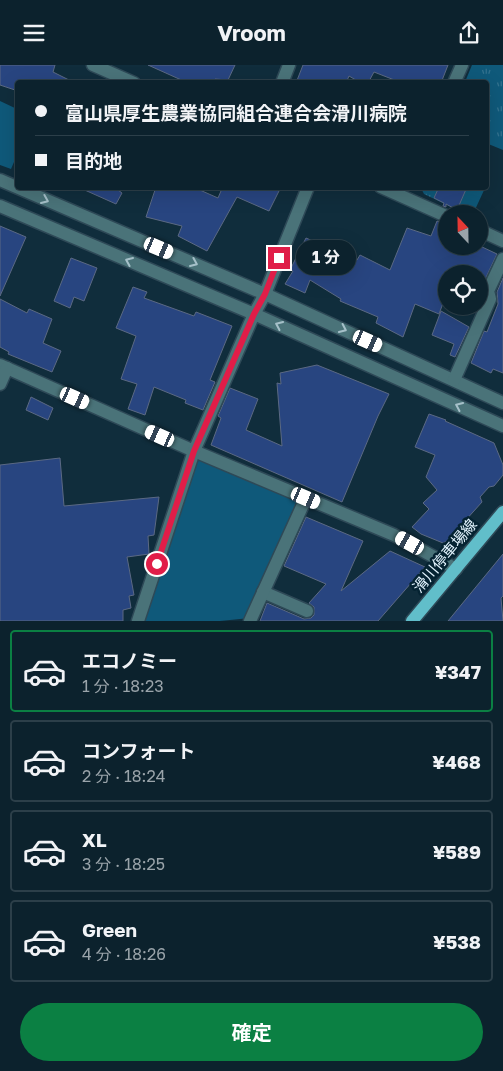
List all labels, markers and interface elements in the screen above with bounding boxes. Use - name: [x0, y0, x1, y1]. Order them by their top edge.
- icon: menu: [20, 19, 48, 47]
- text: Vroom: [217, 19, 286, 46]
- icon: share: [455, 19, 483, 47]
- text: 富山県厚生農業協同組合連合会滑川病院: [65, 101, 407, 124]
- text: 目的地: [65, 149, 122, 172]
- one-way arrow: [40, 193, 49, 204]
- north arrow: [438, 205, 488, 255]
- map controls: [438, 205, 488, 315]
- car: [142, 235, 175, 261]
- callout: 1 分: [296, 241, 356, 275]
- route end: [268, 247, 290, 269]
- text: 1 分: [312, 247, 340, 267]
- one-way arrow: [125, 257, 134, 267]
- one-way arrow: [189, 257, 198, 268]
- button: locate: [438, 265, 488, 315]
- one-way arrow: [275, 321, 284, 331]
- one-way arrow: [338, 323, 347, 334]
- car: [351, 328, 384, 354]
- car: [58, 385, 91, 411]
- one-way arrow: [455, 402, 464, 413]
- car: [143, 423, 176, 449]
- car: [289, 485, 322, 511]
- street label: 滑川停車場線: [408, 515, 480, 596]
- car: [393, 529, 426, 557]
- route start: [146, 553, 168, 575]
- icon: car: [22, 649, 67, 694]
- text: エコノミー: [82, 649, 177, 672]
- text: ¥347: [435, 660, 481, 683]
- text: 1 分 · 18:23: [82, 676, 164, 696]
- icon: car: [22, 739, 67, 784]
- text: コンフォート: [82, 739, 195, 762]
- text: ¥468: [432, 750, 481, 773]
- text: 2 分 · 18:24: [82, 766, 165, 786]
- text: XL: [82, 828, 107, 851]
- icon: car: [22, 829, 67, 874]
- text: ¥589: [433, 840, 481, 863]
- text: 3 分 · 18:25: [82, 854, 165, 874]
- text: Green: [82, 918, 137, 941]
- icon: car: [22, 919, 67, 964]
- text: ¥538: [433, 930, 481, 953]
- text: 4 分 · 18:26: [82, 944, 166, 964]
- button: 確定: [20, 1003, 483, 1061]

